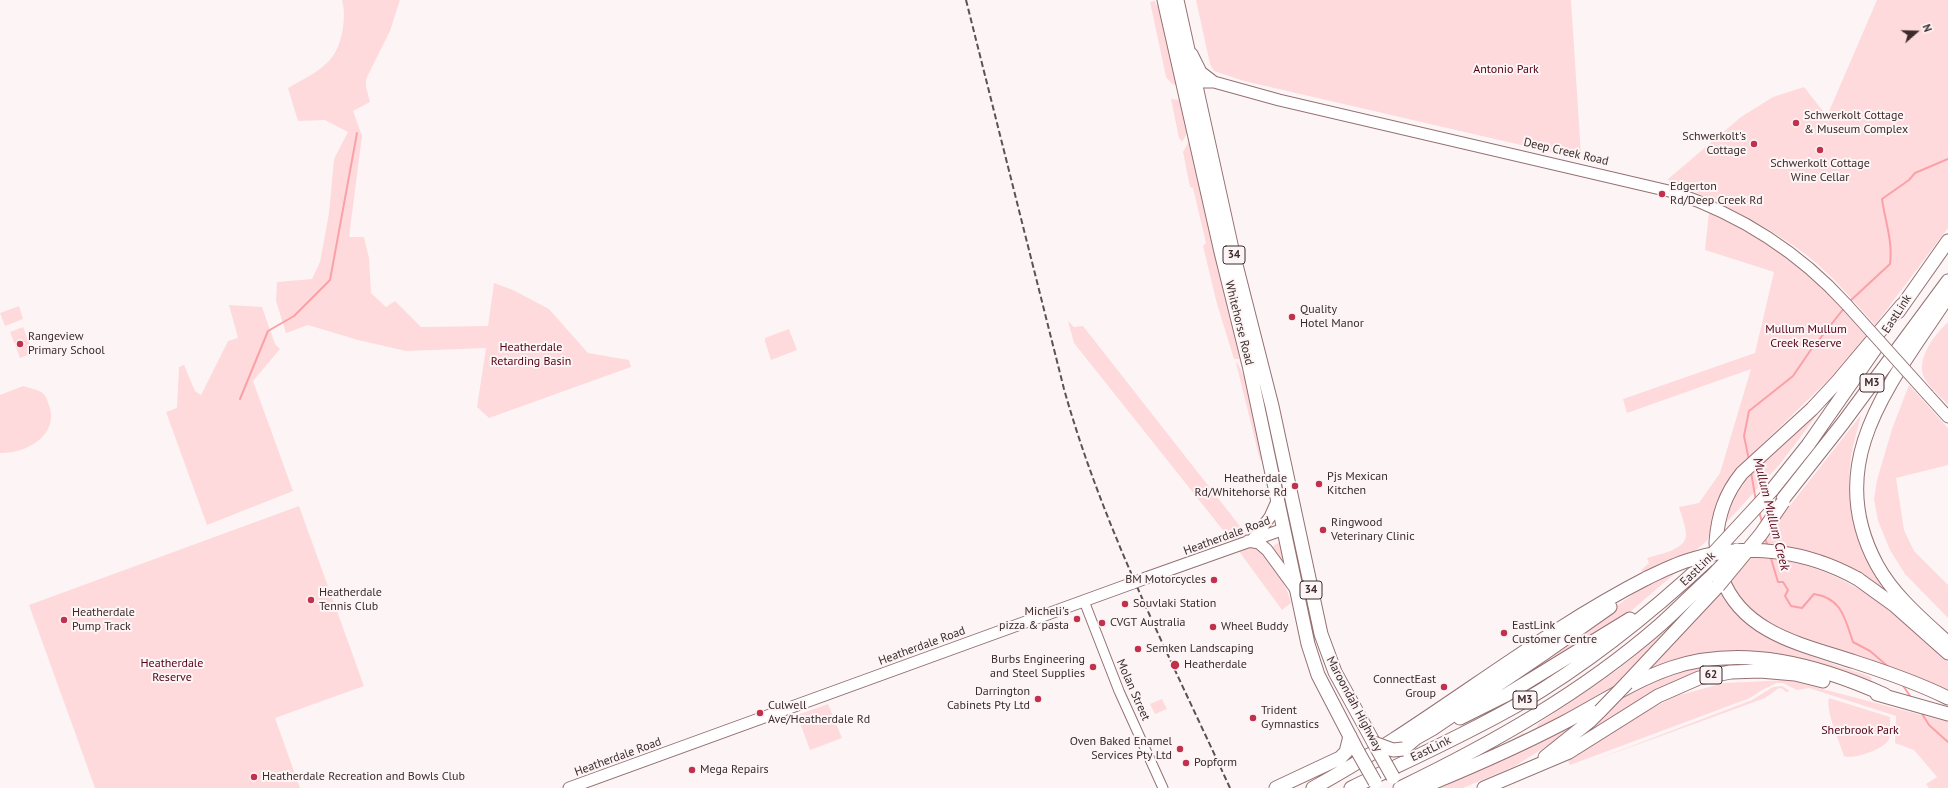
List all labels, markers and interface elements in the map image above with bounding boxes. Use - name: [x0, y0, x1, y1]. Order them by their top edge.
- north arrow: [1896, 12, 1936, 52]
- text: N: [1919, 22, 1935, 34]
- park label: Antonio Park: [1473, 63, 1539, 77]
- place label: Schwerkolt Cottage & Museum Complex: [1804, 109, 1908, 137]
- marker: Schwerkolt Cottage & Museum Complex: [1791, 118, 1801, 128]
- place label: Schwerkolt's Cottage: [1682, 130, 1746, 158]
- street label: Deep Creek Road: [1522, 135, 1610, 169]
- marker: Schwerkolt's Cottage: [1749, 139, 1759, 149]
- marker: Schwerkolt Cottage Wine Cellar: [1815, 145, 1825, 155]
- place label: Schwerkolt Cottage Wine Cellar: [1770, 157, 1870, 185]
- place label: Edgerton Rd/Deep Creek Rd: [1670, 180, 1763, 208]
- marker: Edgerton Rd/Deep Creek Rd: [1657, 189, 1667, 199]
- road number: 34: [1223, 246, 1245, 264]
- street label: Whitehorse Road: [1222, 279, 1256, 367]
- street label: EastLink: [1879, 292, 1915, 336]
- place label: Quality Hotel Manor: [1300, 303, 1364, 331]
- marker: Quality Hotel Manor: [1287, 312, 1297, 322]
- park label: Mullum Mullum Creek Reserve: [1765, 323, 1847, 351]
- place label: Rangeview Primary School: [28, 330, 105, 358]
- marker: Rangeview Primary School: [15, 339, 25, 349]
- park label: Heatherdale Retarding Basin: [491, 341, 571, 369]
- road number: M3: [1860, 374, 1884, 392]
- water label: Mullum Mullum Creek: [1749, 456, 1793, 572]
- place label: Pjs Mexican Kitchen: [1327, 470, 1388, 498]
- place label: Heatherdale Rd/Whitehorse Rd: [1194, 472, 1287, 500]
- marker: Pjs Mexican Kitchen: [1314, 479, 1324, 489]
- marker: Heatherdale Rd/Whitehorse Rd: [1290, 481, 1300, 491]
- street label: Heatherdale Road: [1182, 514, 1272, 558]
- place label: Ringwood Veterinary Clinic: [1331, 516, 1415, 544]
- marker: Ringwood Veterinary Clinic: [1318, 525, 1328, 535]
- street label: EastLink: [1677, 549, 1719, 589]
- place label: BM Motorcycles: [1125, 573, 1206, 587]
- marker: BM Motorcycles: [1209, 575, 1219, 585]
- road number: 34: [1300, 581, 1322, 599]
- place label: Heatherdale Tennis Club: [319, 586, 382, 614]
- marker: Heatherdale Tennis Club: [306, 595, 316, 605]
- place label: Souvlaki Station: [1133, 597, 1216, 611]
- marker: Souvlaki Station: [1120, 599, 1130, 609]
- place label: Micheli's pizza & pasta: [999, 605, 1069, 633]
- place label: Heatherdale Pump Track: [72, 606, 135, 634]
- marker: Micheli's pizza & pasta: [1072, 614, 1082, 624]
- marker: Heatherdale Pump Track: [59, 615, 69, 625]
- place label: CVGT Australia: [1110, 616, 1186, 630]
- marker: CVGT Australia: [1097, 618, 1107, 628]
- place label: EastLink Customer Centre: [1512, 619, 1597, 647]
- place label: Wheel Buddy: [1221, 620, 1288, 634]
- marker: Wheel Buddy: [1208, 622, 1218, 632]
- street label: Heatherdale Road: [877, 624, 967, 668]
- marker: EastLink Customer Centre: [1499, 628, 1509, 638]
- place label: Semken Landscaping: [1146, 642, 1254, 656]
- marker: Semken Landscaping: [1133, 644, 1143, 654]
- place label: Burbs Engineering and Steel Supplies: [990, 653, 1085, 681]
- street label: Maroondah Highway: [1323, 654, 1385, 754]
- park label: Heatherdale Reserve: [141, 657, 203, 685]
- street label: Molan Street: [1113, 657, 1153, 723]
- place label: Heatherdale: [1184, 658, 1247, 672]
- marker: Heatherdale: [1169, 659, 1181, 671]
- marker: Burbs Engineering and Steel Supplies: [1088, 662, 1098, 672]
- road number: 62: [1700, 666, 1722, 684]
- place label: ConnectEast Group: [1373, 673, 1436, 701]
- marker: ConnectEast Group: [1439, 682, 1449, 692]
- place label: Darrington Cabinets Pty Ltd: [947, 685, 1030, 713]
- road number: M3: [1513, 691, 1537, 709]
- marker: Darrington Cabinets Pty Ltd: [1033, 694, 1043, 704]
- place label: Culwell Ave/Heatherdale Rd: [768, 699, 870, 727]
- place label: Trident Gymnastics: [1261, 704, 1319, 732]
- marker: Culwell Ave/Heatherdale Rd: [755, 708, 765, 718]
- marker: Trident Gymnastics: [1248, 713, 1258, 723]
- park label: Sherbrook Park: [1821, 724, 1899, 738]
- street label: EastLink: [1408, 733, 1454, 765]
- street label: Heatherdale Road: [573, 735, 663, 779]
- place label: Oven Baked Enamel Services Pty Ltd: [1070, 735, 1172, 763]
- marker: Oven Baked Enamel Services Pty Ltd: [1175, 744, 1185, 754]
- place label: Popform: [1194, 756, 1237, 770]
- marker: Popform: [1181, 758, 1191, 768]
- place label: Mega Repairs: [700, 763, 769, 777]
- marker: Mega Repairs: [687, 765, 697, 775]
- place label: Heatherdale Recreation and Bowls Club: [262, 770, 465, 784]
- marker: Heatherdale Recreation and Bowls Club: [249, 772, 259, 782]

